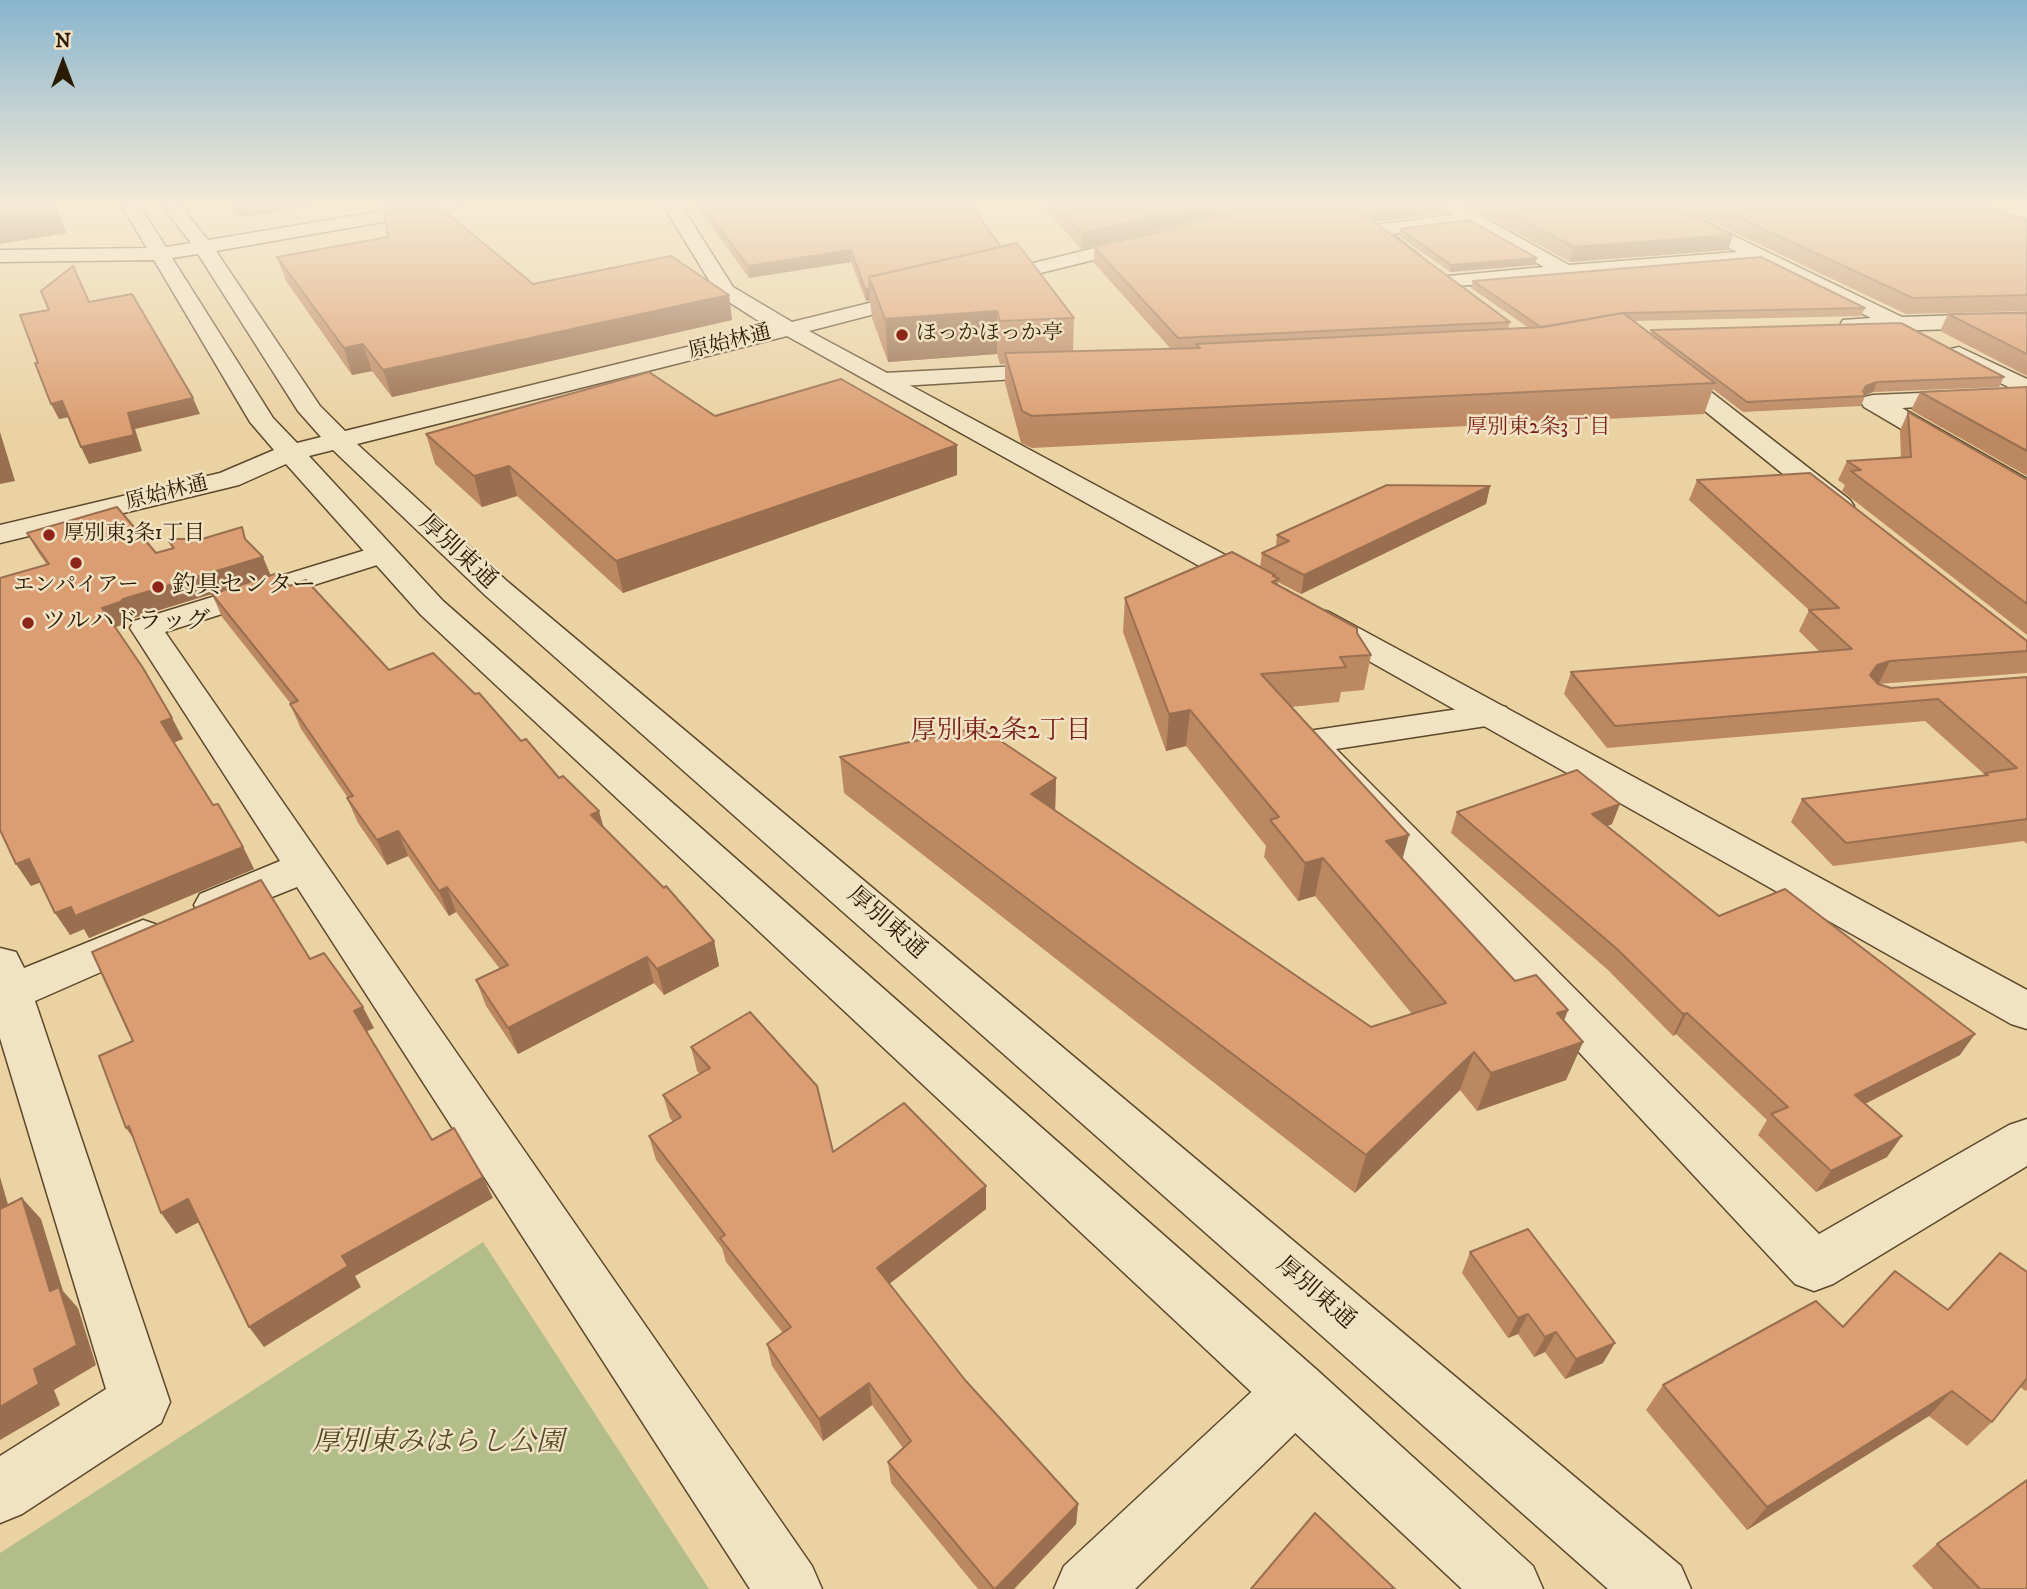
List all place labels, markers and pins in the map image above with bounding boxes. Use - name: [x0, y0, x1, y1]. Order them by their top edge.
- place label: ほっかほっか亭: [916, 322, 1063, 348]
- marker: ほっかほっか亭: [894, 327, 910, 343]
- place label: 厚別東3条1丁目: [63, 522, 205, 548]
- marker: 厚別東3条1丁目: [41, 527, 57, 543]
- marker: エンパイアー: [68, 555, 84, 571]
- place label: 釣具センター: [172, 573, 316, 601]
- place label: エンパイアー: [13, 574, 139, 600]
- marker: 釣具センター: [150, 579, 166, 595]
- place label: ツルハドラッグ: [42, 609, 210, 637]
- marker: ツルハドラッグ: [20, 615, 36, 631]

